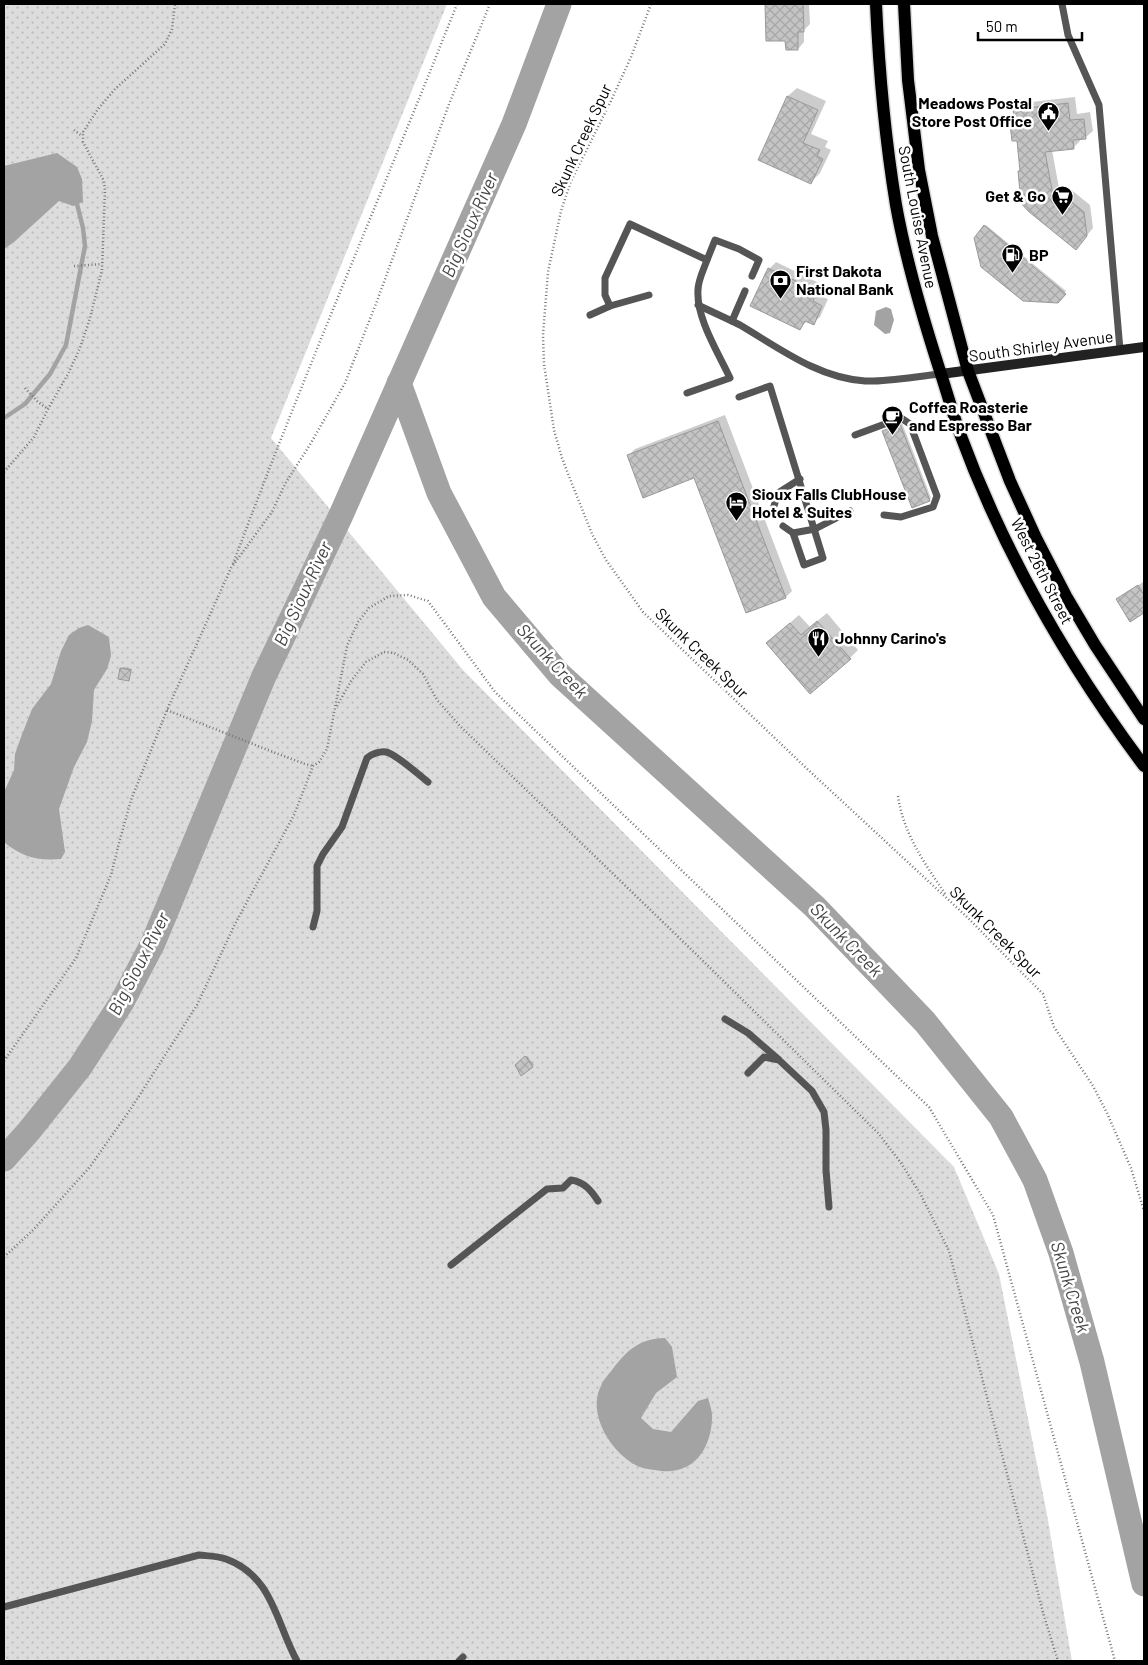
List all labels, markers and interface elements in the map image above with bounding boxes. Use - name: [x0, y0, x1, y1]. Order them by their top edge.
- scale bar: [978, 10, 1082, 42]
- text: 50 m: [986, 17, 1018, 35]
- street label: Skunk Creek Spur: [546, 80, 615, 199]
- place label: Meadows Postal Store Post Office: [912, 93, 1032, 130]
- public building icon: Meadows Postal Store Post Office: [1036, 100, 1060, 131]
- street label: South Louise Avenue: [895, 144, 942, 290]
- water label: Big Sioux River: [436, 168, 502, 280]
- supermarket icon: Get & Go: [1050, 184, 1074, 215]
- place label: Get & Go: [985, 186, 1046, 205]
- fuel station icon: BP: [1001, 243, 1025, 274]
- place label: BP: [1029, 245, 1049, 264]
- place label: First Dakota National Bank: [796, 261, 894, 298]
- bank icon: First Dakota National Bank: [768, 268, 792, 299]
- street label: South Shirley Avenue: [968, 326, 1114, 365]
- place label: Coffea Roasterie and Espresso Bar: [909, 397, 1032, 434]
- cafe icon: Coffea Roasterie and Espresso Bar: [881, 404, 905, 435]
- place label: Sioux Falls ClubHouse Hotel & Suites: [752, 484, 907, 521]
- hotel icon: Sioux Falls ClubHouse Hotel & Suites: [724, 491, 748, 522]
- street label: West 26th Street: [1008, 515, 1077, 627]
- water label: Big Sioux River: [268, 537, 336, 649]
- street label: Skunk Creek Spur: [652, 603, 753, 702]
- water label: Skunk Creek: [513, 618, 593, 702]
- restaurant icon: Johnny Carino's: [807, 626, 831, 657]
- place label: Johnny Carino's: [835, 628, 946, 647]
- street label: Skunk Creek Spur: [946, 882, 1046, 982]
- water label: Skunk Creek: [806, 898, 888, 981]
- water label: Big Sioux River: [103, 908, 174, 1019]
- water label: Skunk Creek: [1047, 1238, 1095, 1335]

